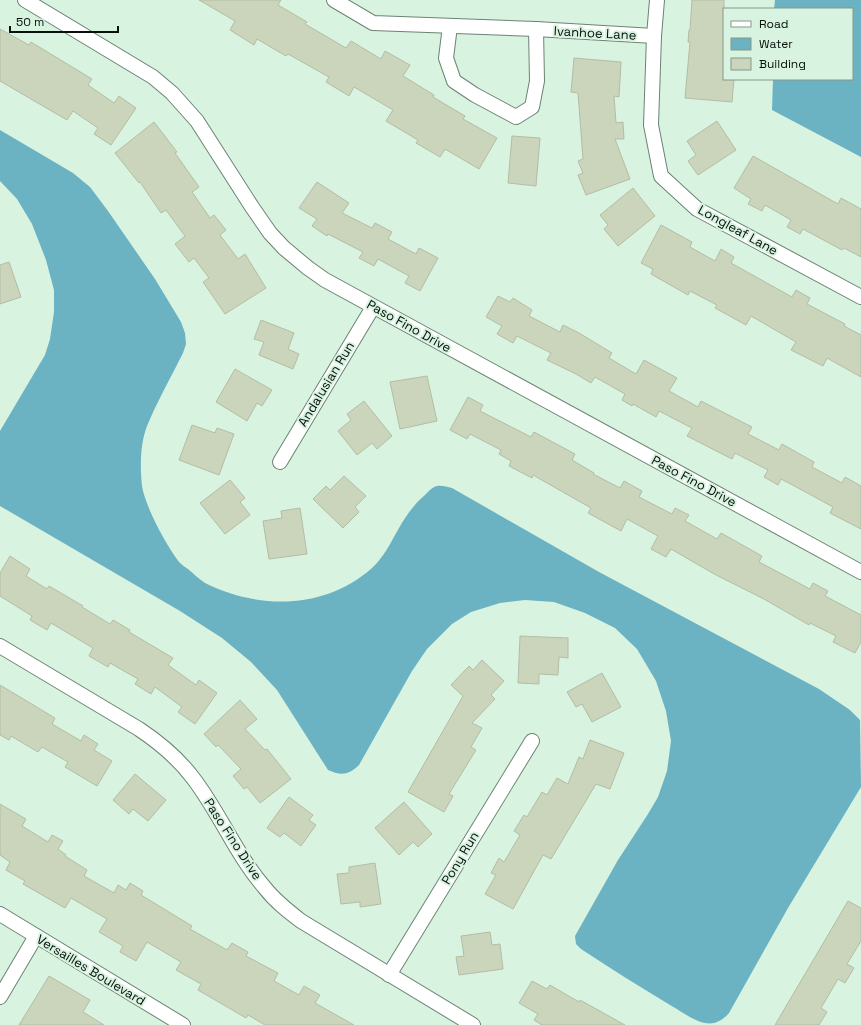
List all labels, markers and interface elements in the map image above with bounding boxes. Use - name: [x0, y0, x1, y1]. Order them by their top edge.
- scale bar: [10, 8, 118, 34]
- legend: [723, 8, 853, 80]
- text: 50 m: [16, 14, 44, 30]
- text: Road: [759, 16, 788, 32]
- street label: Ivanhoe Lane: [553, 22, 637, 44]
- text: Water: [759, 36, 793, 52]
- text: Building: [759, 56, 806, 72]
- street label: Longleaf Lane: [695, 201, 781, 259]
- street label: Paso Fino Drive: [364, 296, 454, 356]
- street label: Andalusian Run: [294, 338, 358, 430]
- street label: Paso Fino Drive: [649, 451, 739, 511]
- street label: Paso Fino Drive: [200, 795, 266, 883]
- street label: Pony Run: [438, 828, 482, 888]
- street label: Versailles Boulevard: [33, 931, 149, 1009]

